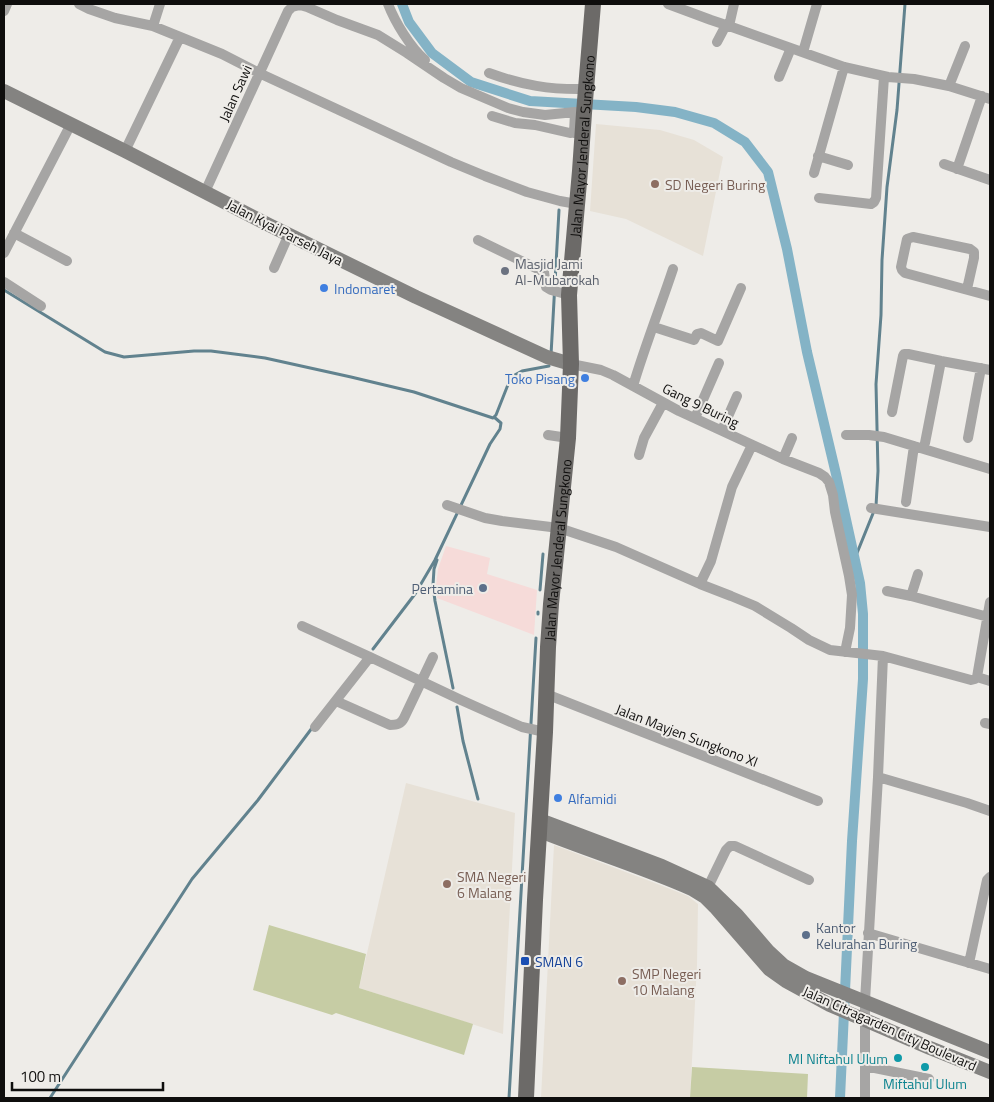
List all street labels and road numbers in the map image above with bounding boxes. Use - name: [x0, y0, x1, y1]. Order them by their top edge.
- street label: Jalan Mayor Jenderal Sungkono: [564, 54, 599, 238]
- street label: Jalan Sawi: [213, 61, 257, 125]
- street label: Jalan Kyai Parseh Jaya: [223, 194, 347, 270]
- street label: Gang 9 Buring: [659, 377, 743, 433]
- street label: Jalan Mayor Jenderal Sungkono: [538, 458, 576, 642]
- street label: Jalan Mayjen Sungkono XI: [613, 698, 761, 772]
- street label: Jalan Citragarden City Boulevard: [800, 980, 980, 1076]

